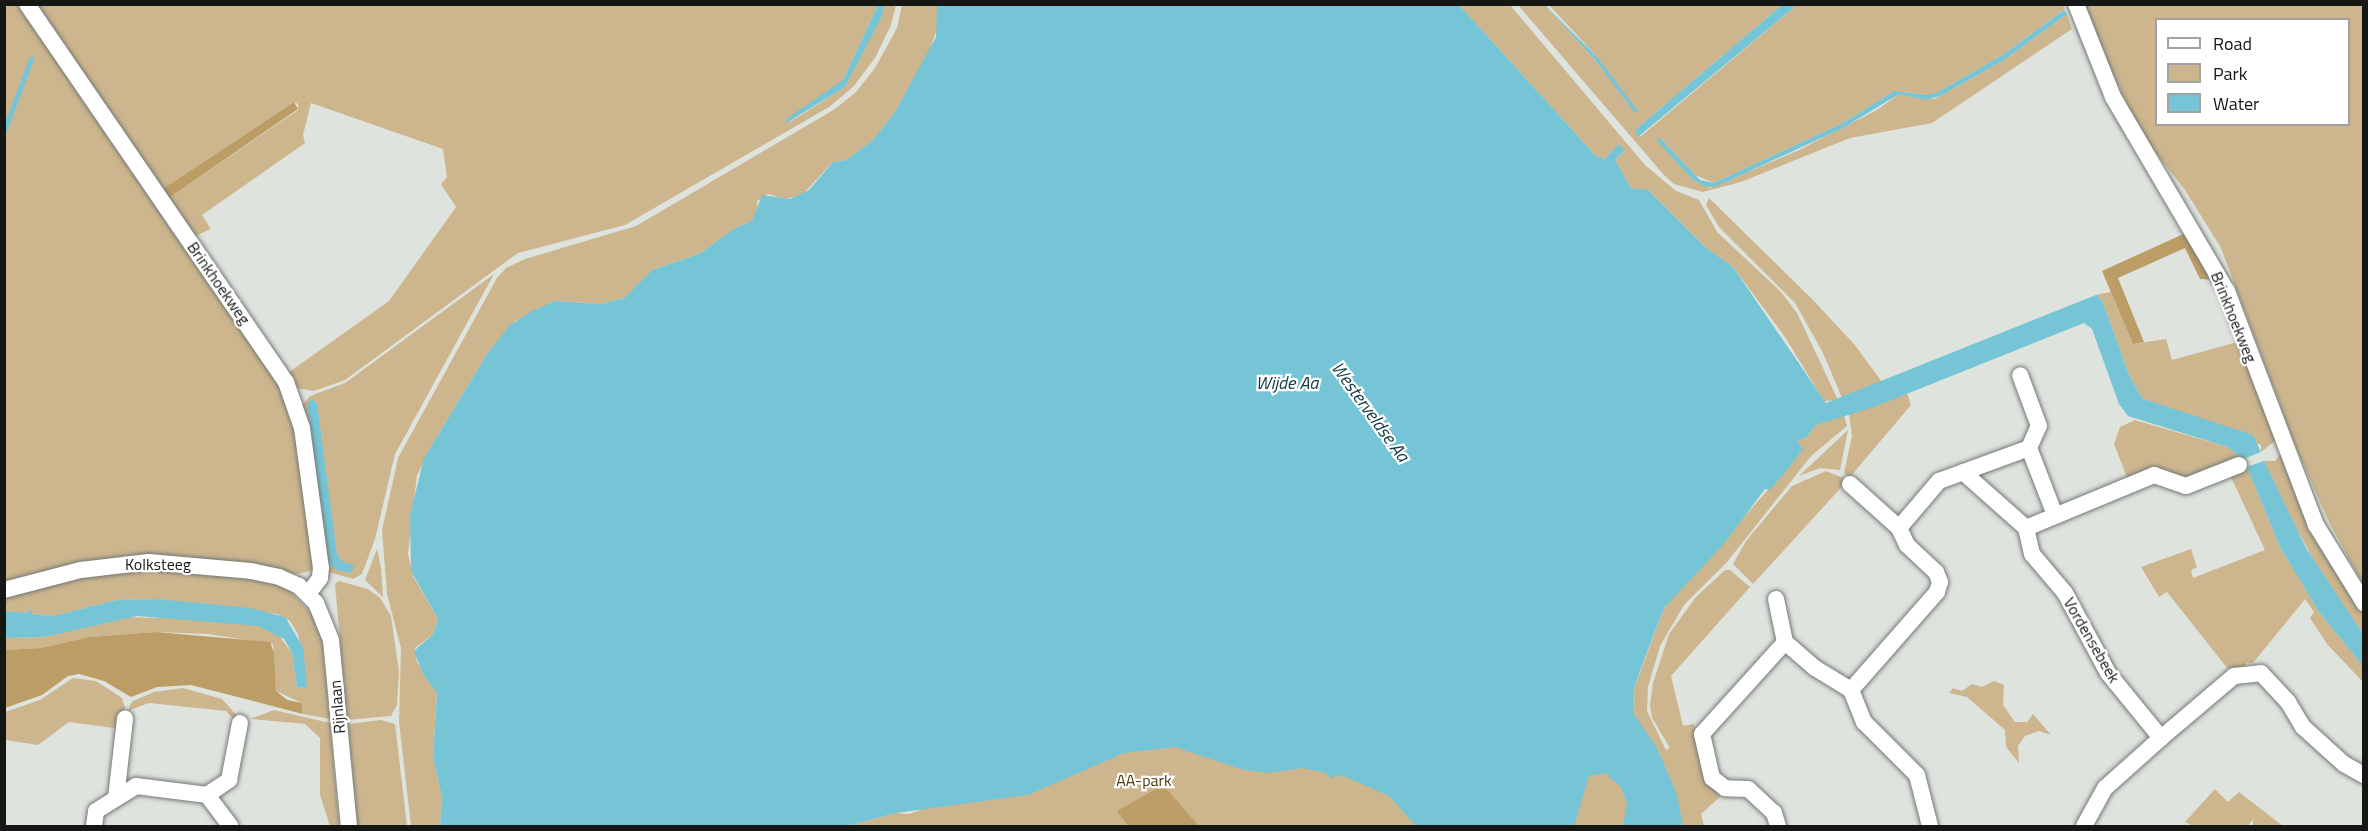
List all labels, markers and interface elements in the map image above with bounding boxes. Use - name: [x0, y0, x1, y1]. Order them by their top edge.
- legend: [2155, 18, 2350, 126]
- text: Road: [2213, 30, 2252, 57]
- text: Park: [2213, 60, 2247, 87]
- text: Water: [2213, 90, 2259, 117]
- street label: Brinkhoekweg: [184, 238, 254, 328]
- street label: Brinkhoekweg: [2207, 269, 2261, 365]
- water label: Westerveldse Aa: [1327, 358, 1413, 466]
- water label: Wijde Aa: [1256, 372, 1318, 394]
- street label: Kolksteeg: [125, 554, 191, 574]
- street label: Vordensebeek: [2060, 594, 2124, 686]
- street label: Rijnlaan: [325, 679, 349, 735]
- park label: AA-park: [1116, 770, 1172, 790]

